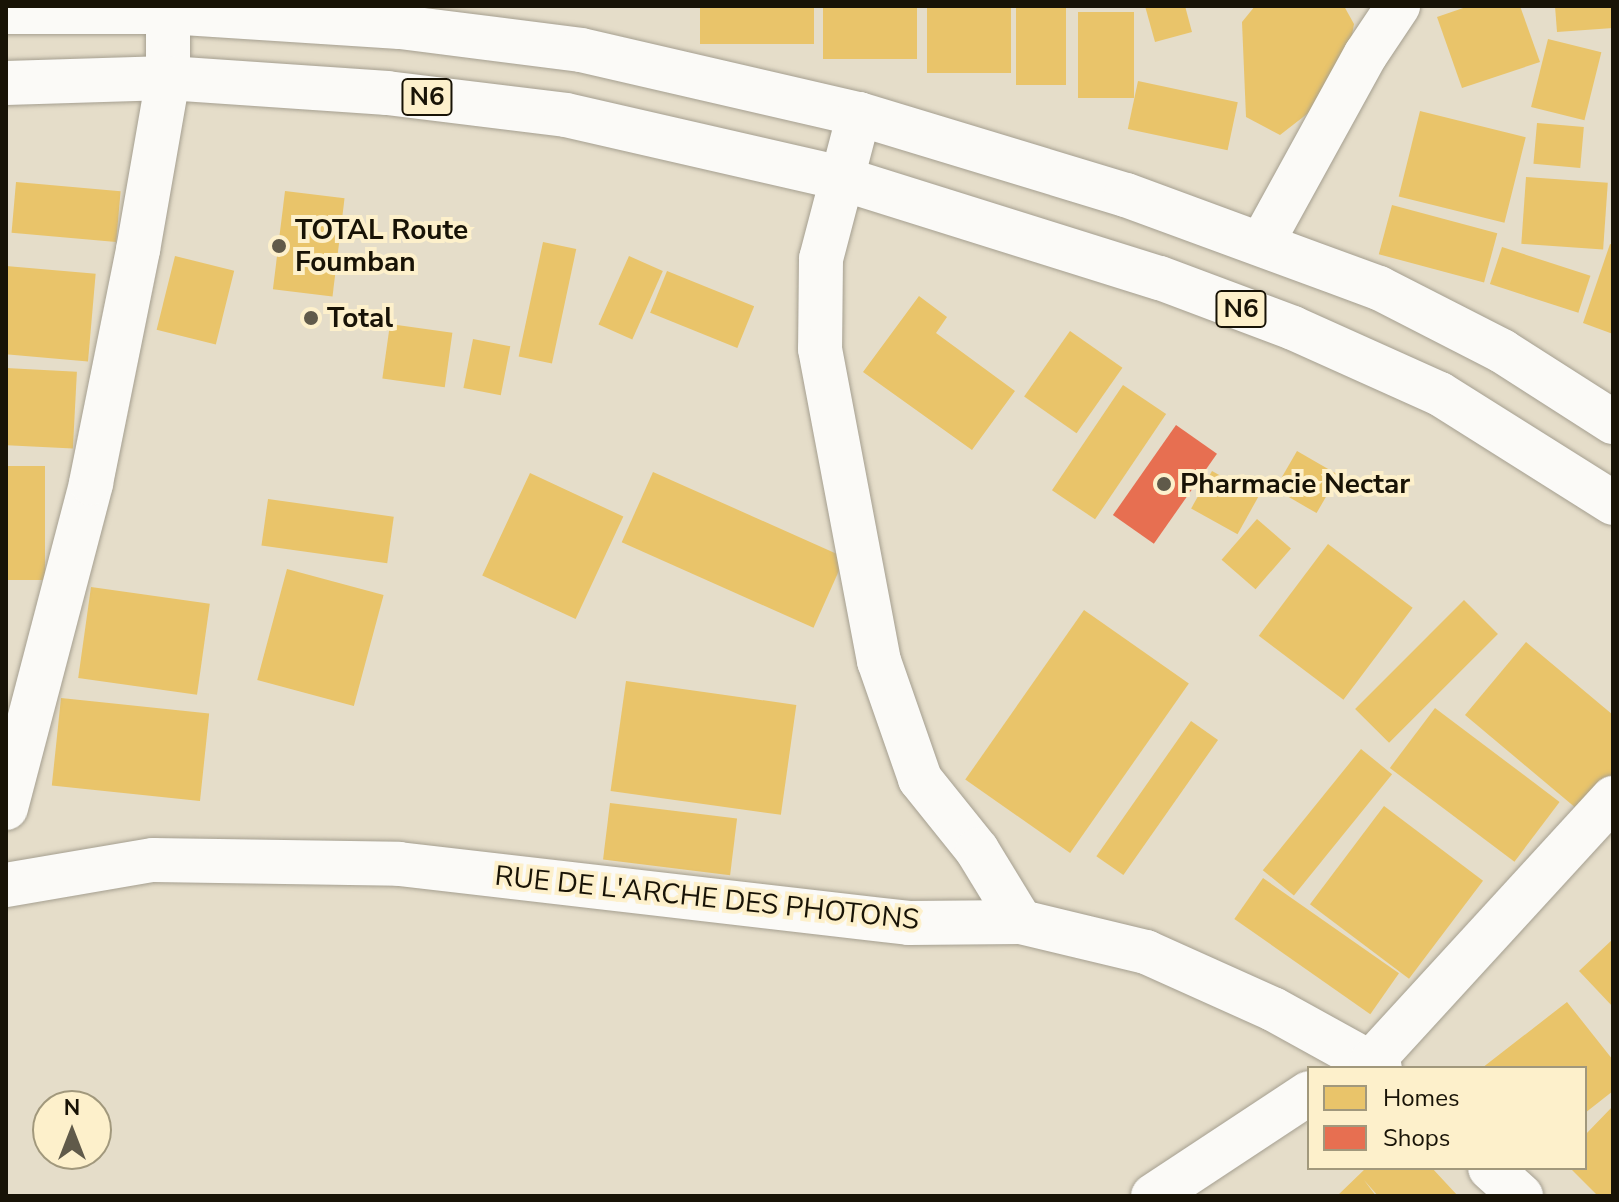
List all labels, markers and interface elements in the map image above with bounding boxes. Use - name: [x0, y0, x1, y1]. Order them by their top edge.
- road number: N6: [401, 75, 453, 119]
- place label: TOTAL Route Foumban: [295, 213, 468, 279]
- marker: TOTAL Route Foumban: [270, 237, 288, 255]
- road number: N6: [1215, 287, 1267, 331]
- place label: Total: [327, 301, 393, 335]
- marker: Total: [302, 309, 320, 327]
- place label: Pharmacie Nectar: [1180, 467, 1410, 501]
- marker: Pharmacie Nectar: [1155, 475, 1173, 493]
- street label: RUE DE L'ARCHE DES PHOTONS: [493, 859, 921, 937]
- legend: [1307, 1066, 1587, 1170]
- text: Homes: [1383, 1082, 1459, 1114]
- north arrow: [32, 1090, 112, 1170]
- text: N: [64, 1093, 80, 1123]
- text: Shops: [1383, 1122, 1450, 1154]

